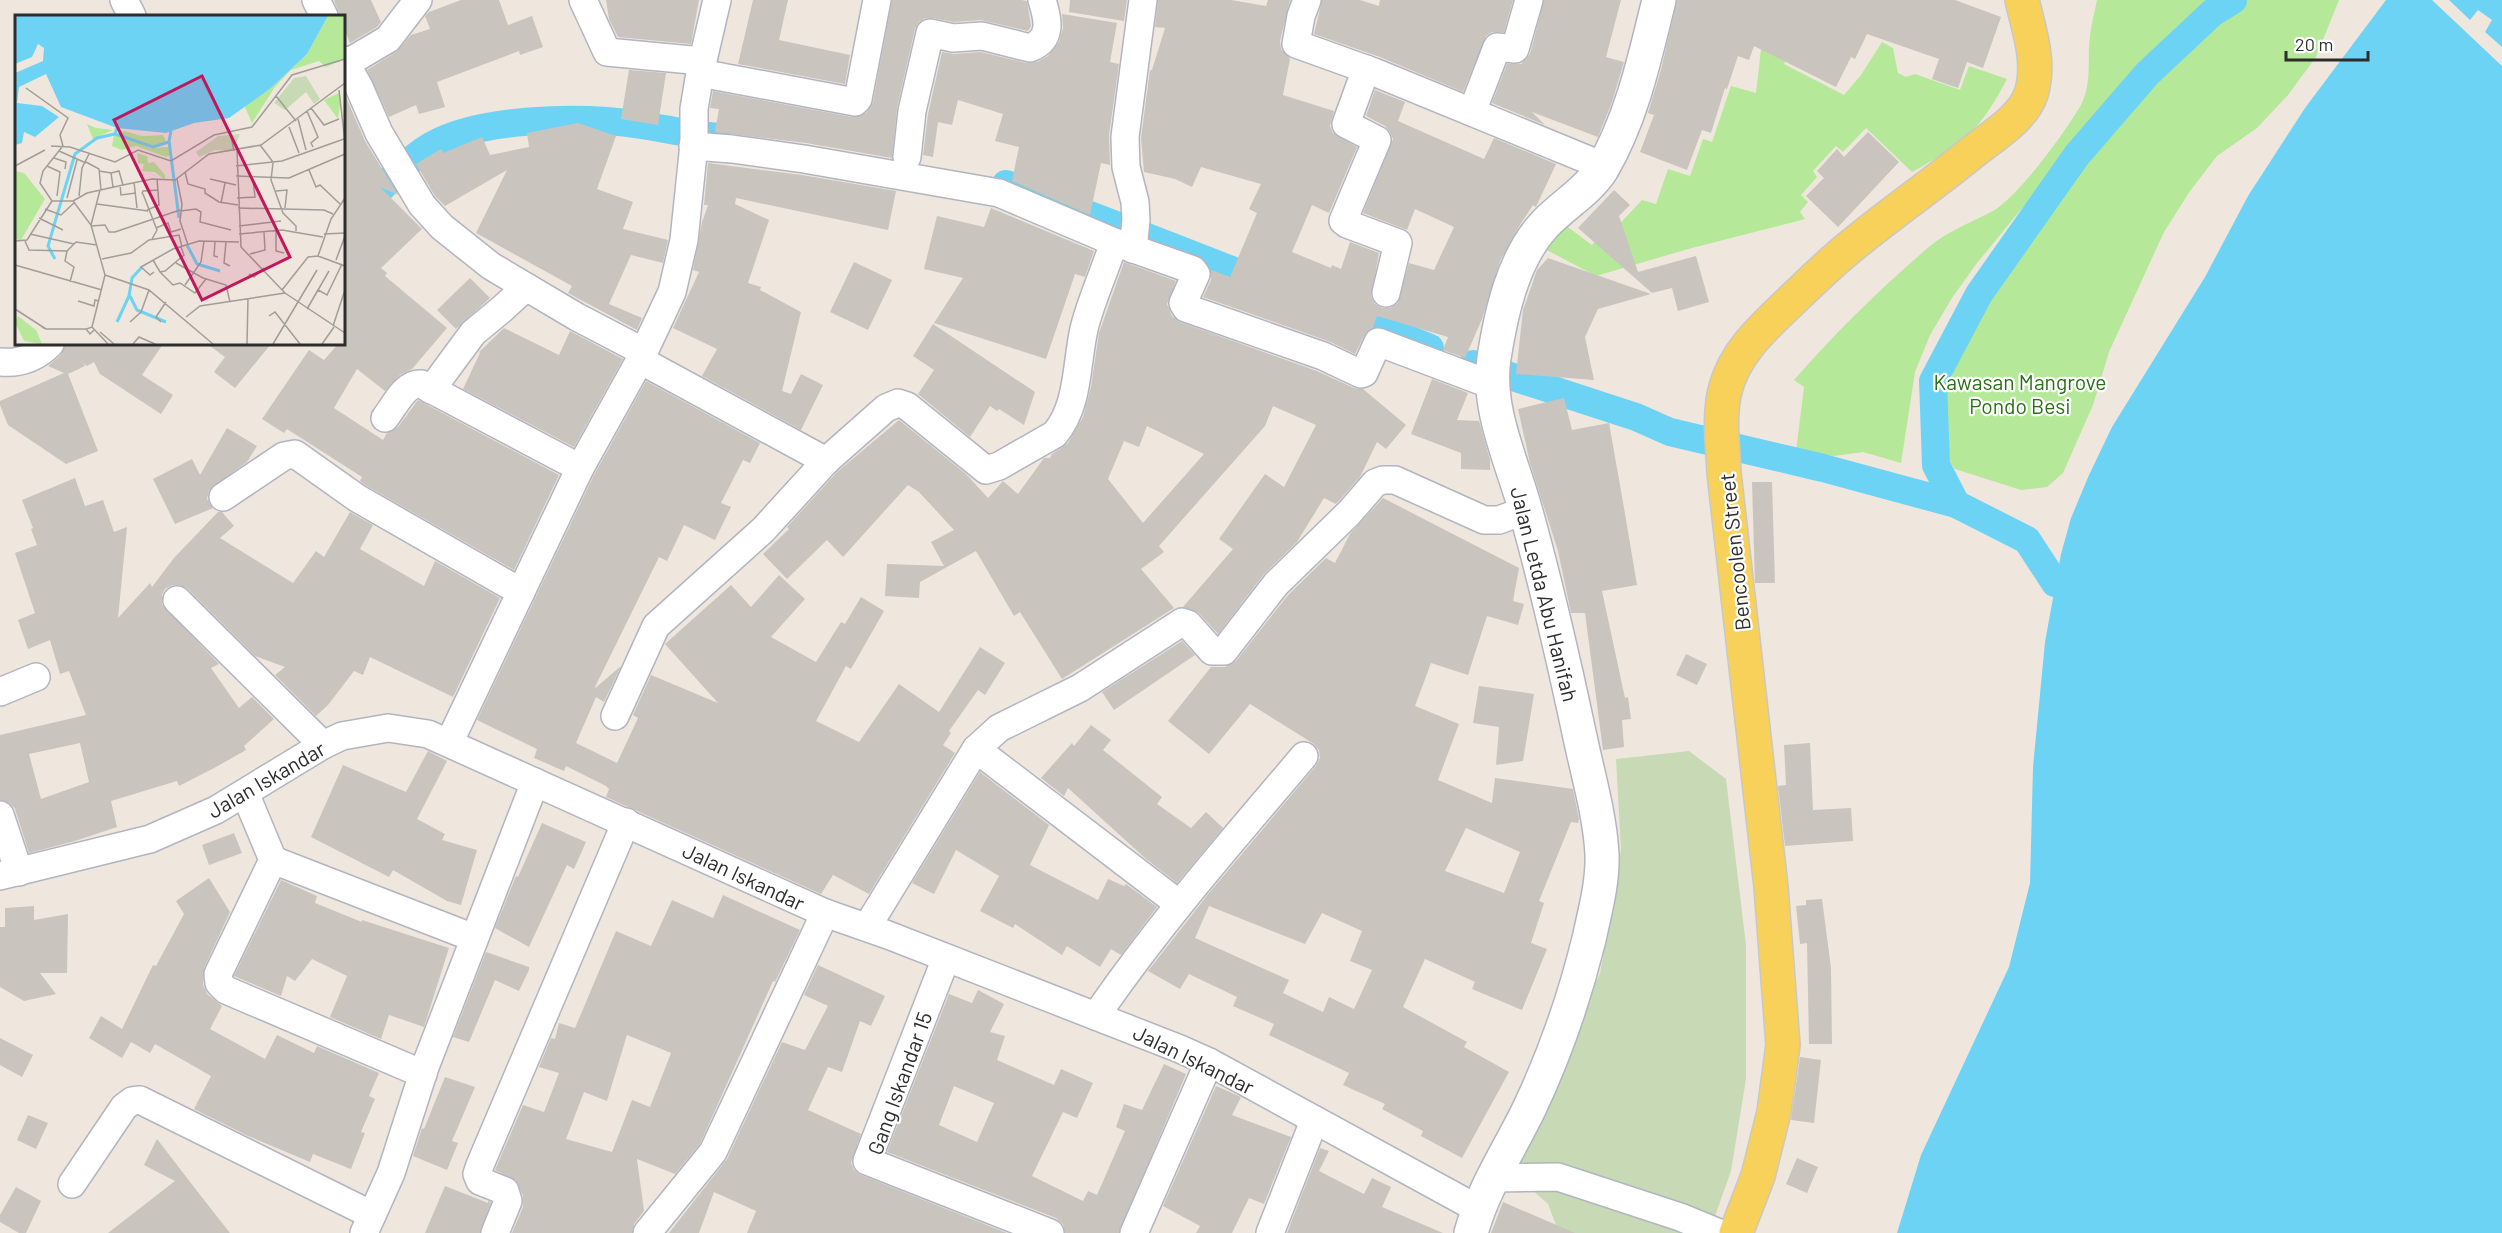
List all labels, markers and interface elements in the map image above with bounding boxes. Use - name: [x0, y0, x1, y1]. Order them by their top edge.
- inset map: [15, 15, 345, 345]
- scale bar: [2286, 24, 2368, 62]
- text: 20 m: [2295, 33, 2333, 55]
- park label: Kawasan Mangrove Pondo Besi: [1933, 369, 2107, 418]
- street label: Bencoolen Street: [1713, 472, 1755, 632]
- street label: Jalan Letda Abu Hanifah: [1506, 484, 1584, 704]
- street label: Jalan Iskandar: [203, 735, 330, 823]
- street label: Jalan Iskandar: [679, 837, 809, 915]
- street label: Gang Iskandar 15: [862, 1008, 936, 1158]
- street label: Jalan Iskandar: [1129, 1019, 1259, 1099]

